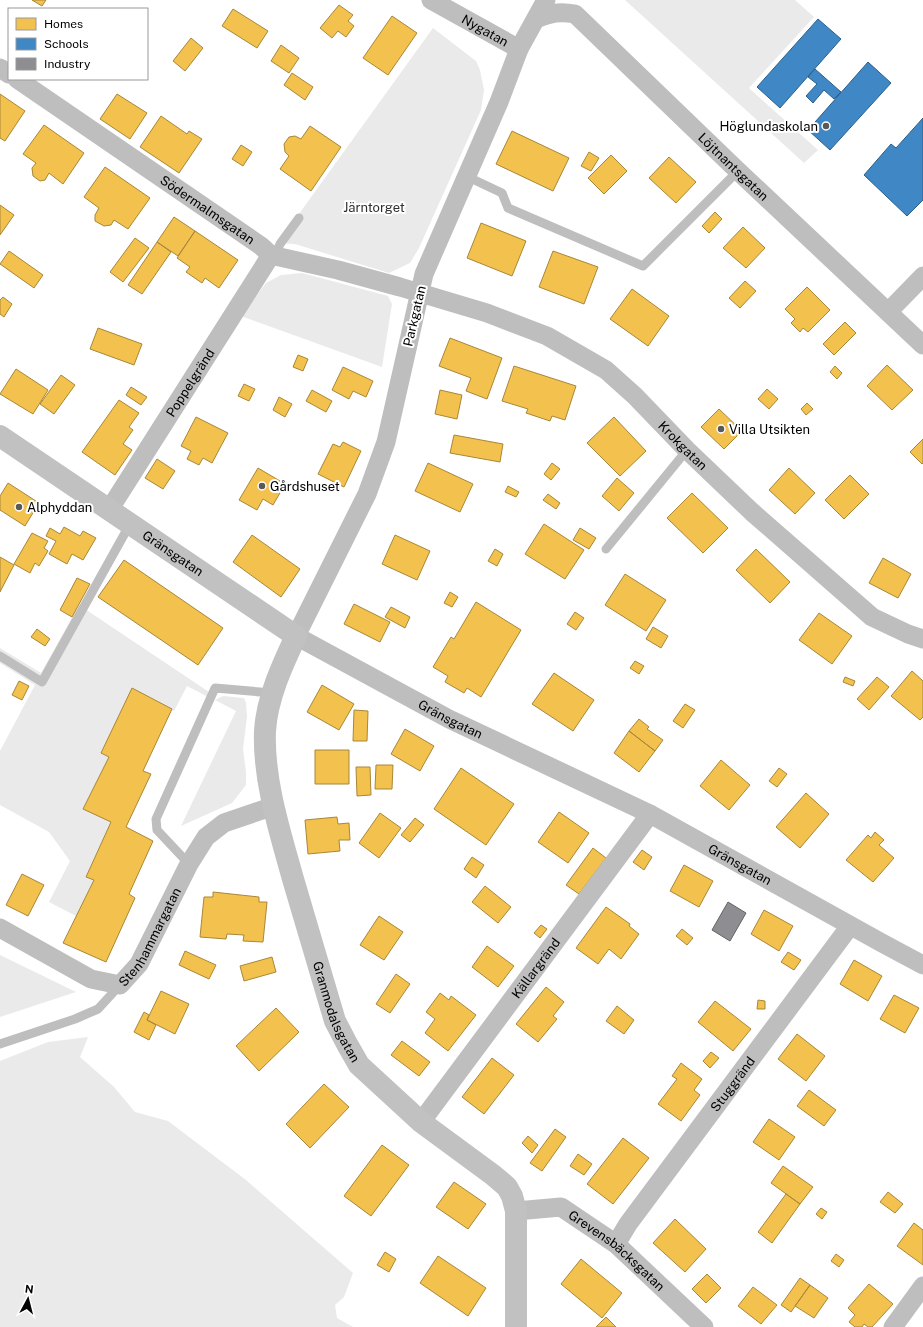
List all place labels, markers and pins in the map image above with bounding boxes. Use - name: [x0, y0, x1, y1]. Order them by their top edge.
- place label: Höglundaskolan: [720, 119, 818, 134]
- marker: Höglundaskolan: [821, 121, 831, 131]
- place label: Villa Utsikten: [729, 422, 810, 437]
- marker: Villa Utsikten: [716, 424, 726, 434]
- place label: Gårdshuset: [270, 479, 340, 494]
- marker: Gårdshuset: [257, 481, 267, 491]
- place label: Alphyddan: [27, 500, 92, 515]
- marker: Alphyddan: [14, 502, 24, 512]

